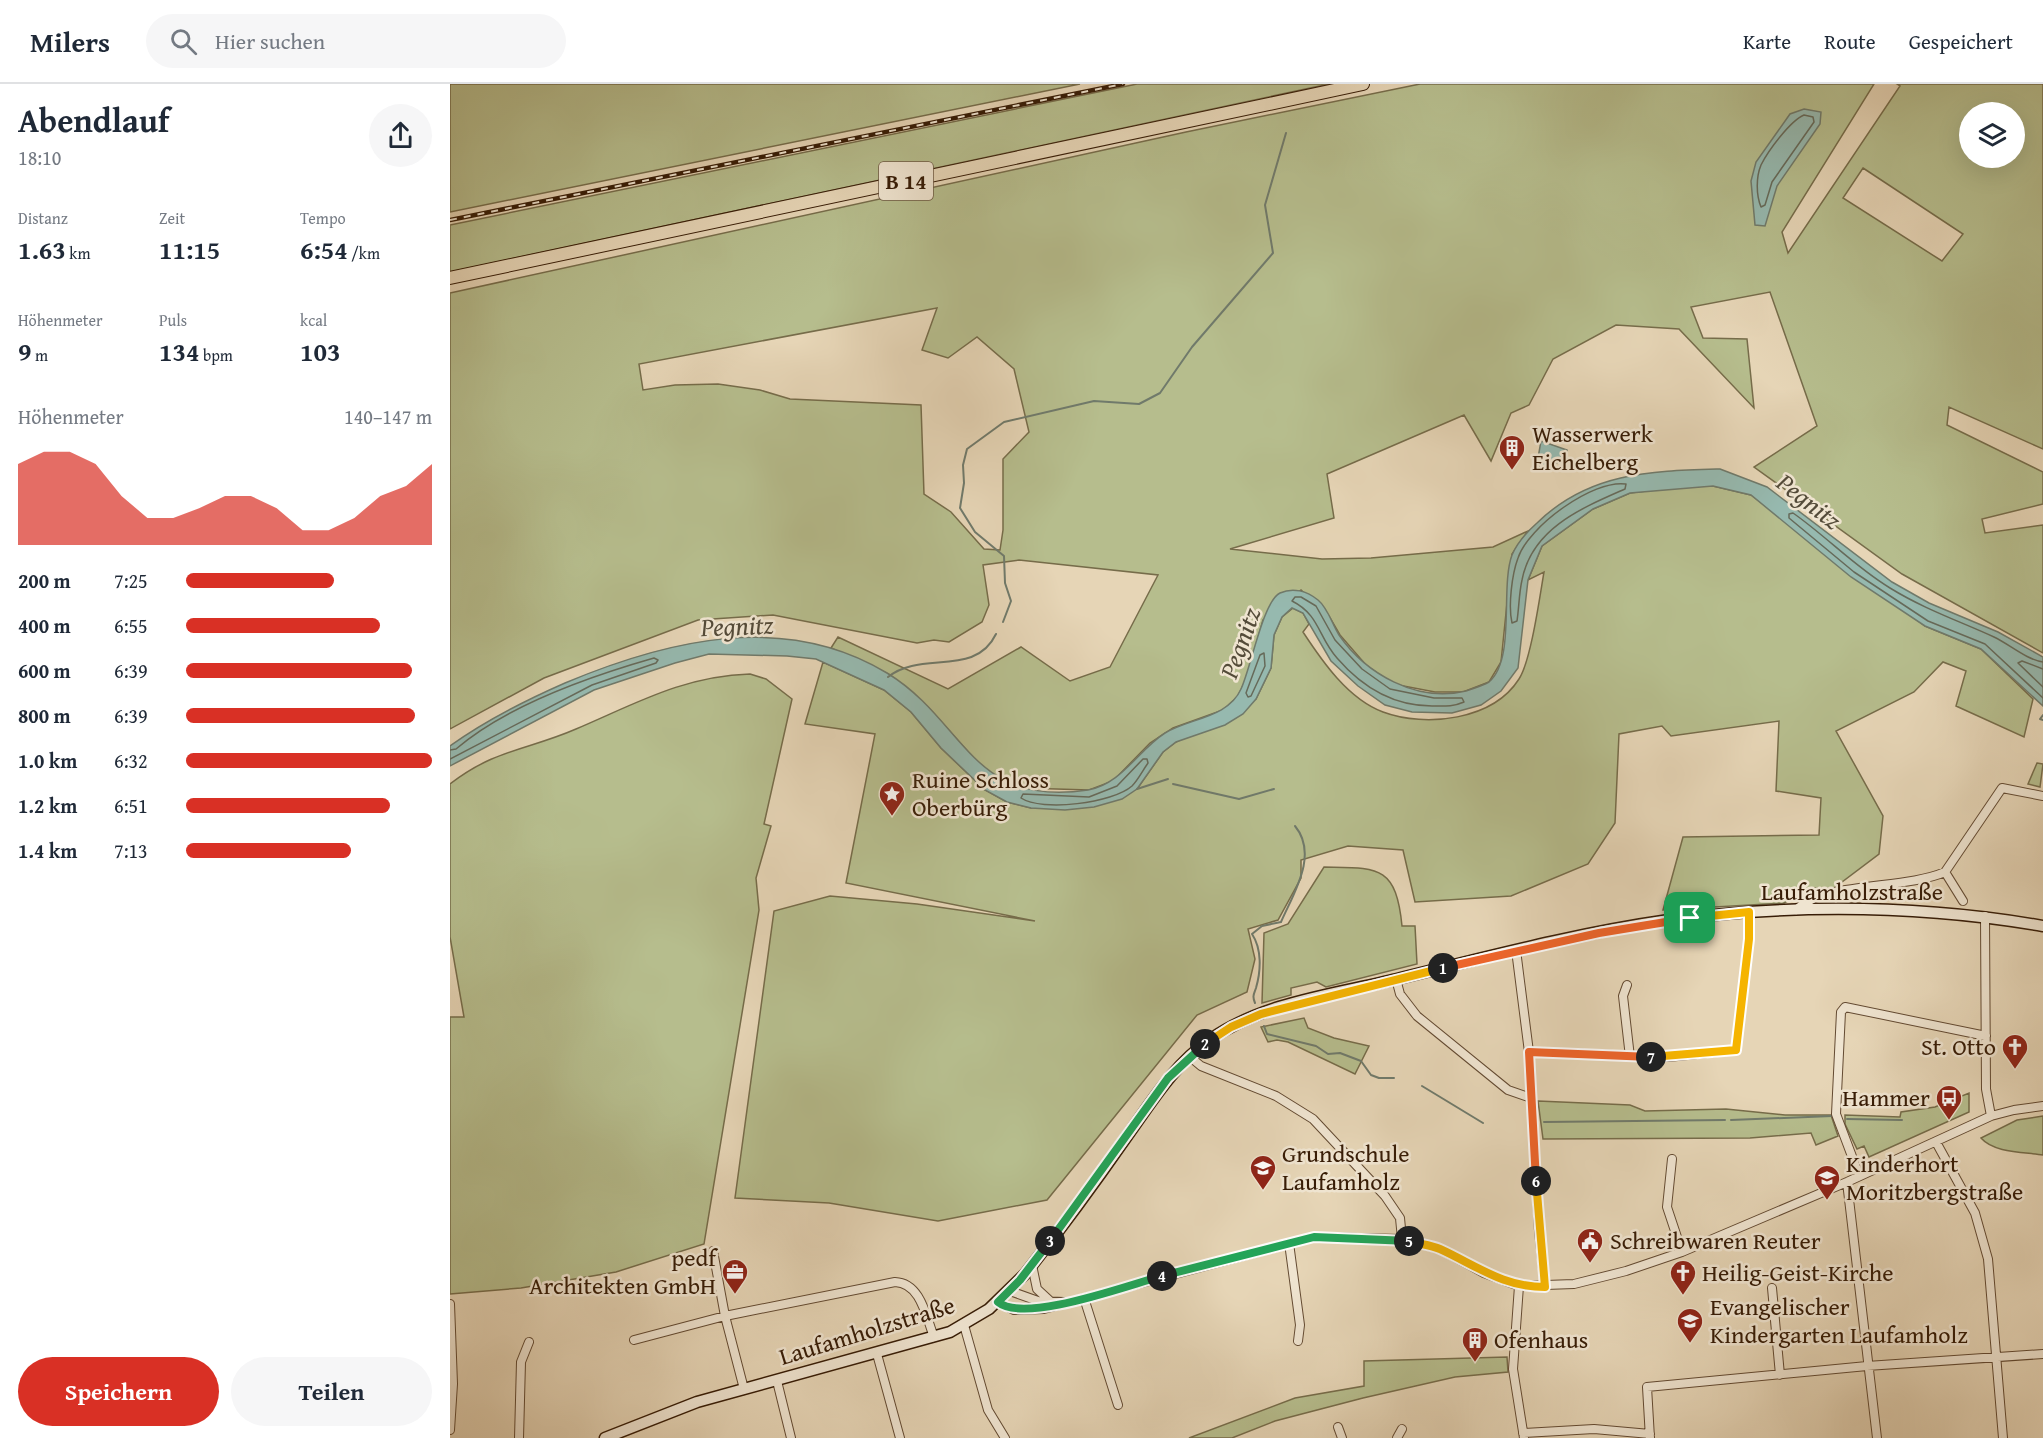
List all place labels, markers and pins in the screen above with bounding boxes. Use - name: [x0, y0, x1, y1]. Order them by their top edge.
- place label: Wasserwerk Eichelberg: [1532, 416, 1654, 479]
- building icon: Wasserwerk Eichelberg: [1497, 433, 1527, 471]
- place label: Ruine Schloss Oberbürg: [912, 762, 1049, 825]
- place icon: Ruine Schloss Oberbürg: [877, 779, 907, 817]
- pin: [1664, 892, 1715, 943]
- pin: 1: [1428, 953, 1458, 983]
- pin: 2: [1190, 1029, 1220, 1059]
- place label: St. Otto: [1921, 1029, 1996, 1064]
- church icon: St. Otto: [2000, 1032, 2030, 1070]
- pin: 7: [1636, 1042, 1666, 1072]
- place label: Hammer: [1842, 1080, 1930, 1115]
- bus stop icon: Hammer: [1934, 1083, 1964, 1121]
- place label: Grundschule Laufamholz: [1282, 1136, 1410, 1199]
- place label: Kinderhort Moritzbergstraße: [1846, 1146, 2023, 1209]
- school or university icon: Grundschule Laufamholz: [1248, 1153, 1278, 1191]
- school or university icon: Kinderhort Moritzbergstraße: [1812, 1163, 1842, 1201]
- pin: 6: [1521, 1166, 1551, 1196]
- place label: Schreibwaren Reuter: [1610, 1223, 1821, 1258]
- pin: 3: [1035, 1226, 1065, 1256]
- pin: 5: [1394, 1226, 1424, 1256]
- public building icon: Schreibwaren Reuter: [1575, 1226, 1605, 1264]
- place label: pedf Architekten GmbH: [529, 1240, 718, 1303]
- place label: Heilig-Geist-Kirche: [1702, 1255, 1893, 1290]
- office icon: pedf Architekten GmbH: [720, 1257, 750, 1295]
- church icon: Heilig-Geist-Kirche: [1668, 1258, 1698, 1296]
- pin: 4: [1147, 1261, 1177, 1291]
- place label: Evangelischer Kindergarten Laufamholz: [1710, 1289, 1968, 1352]
- school or university icon: Evangelischer Kindergarten Laufamholz: [1675, 1306, 1705, 1344]
- place label: Ofenhaus: [1494, 1322, 1588, 1357]
- building icon: Ofenhaus: [1460, 1325, 1490, 1363]

